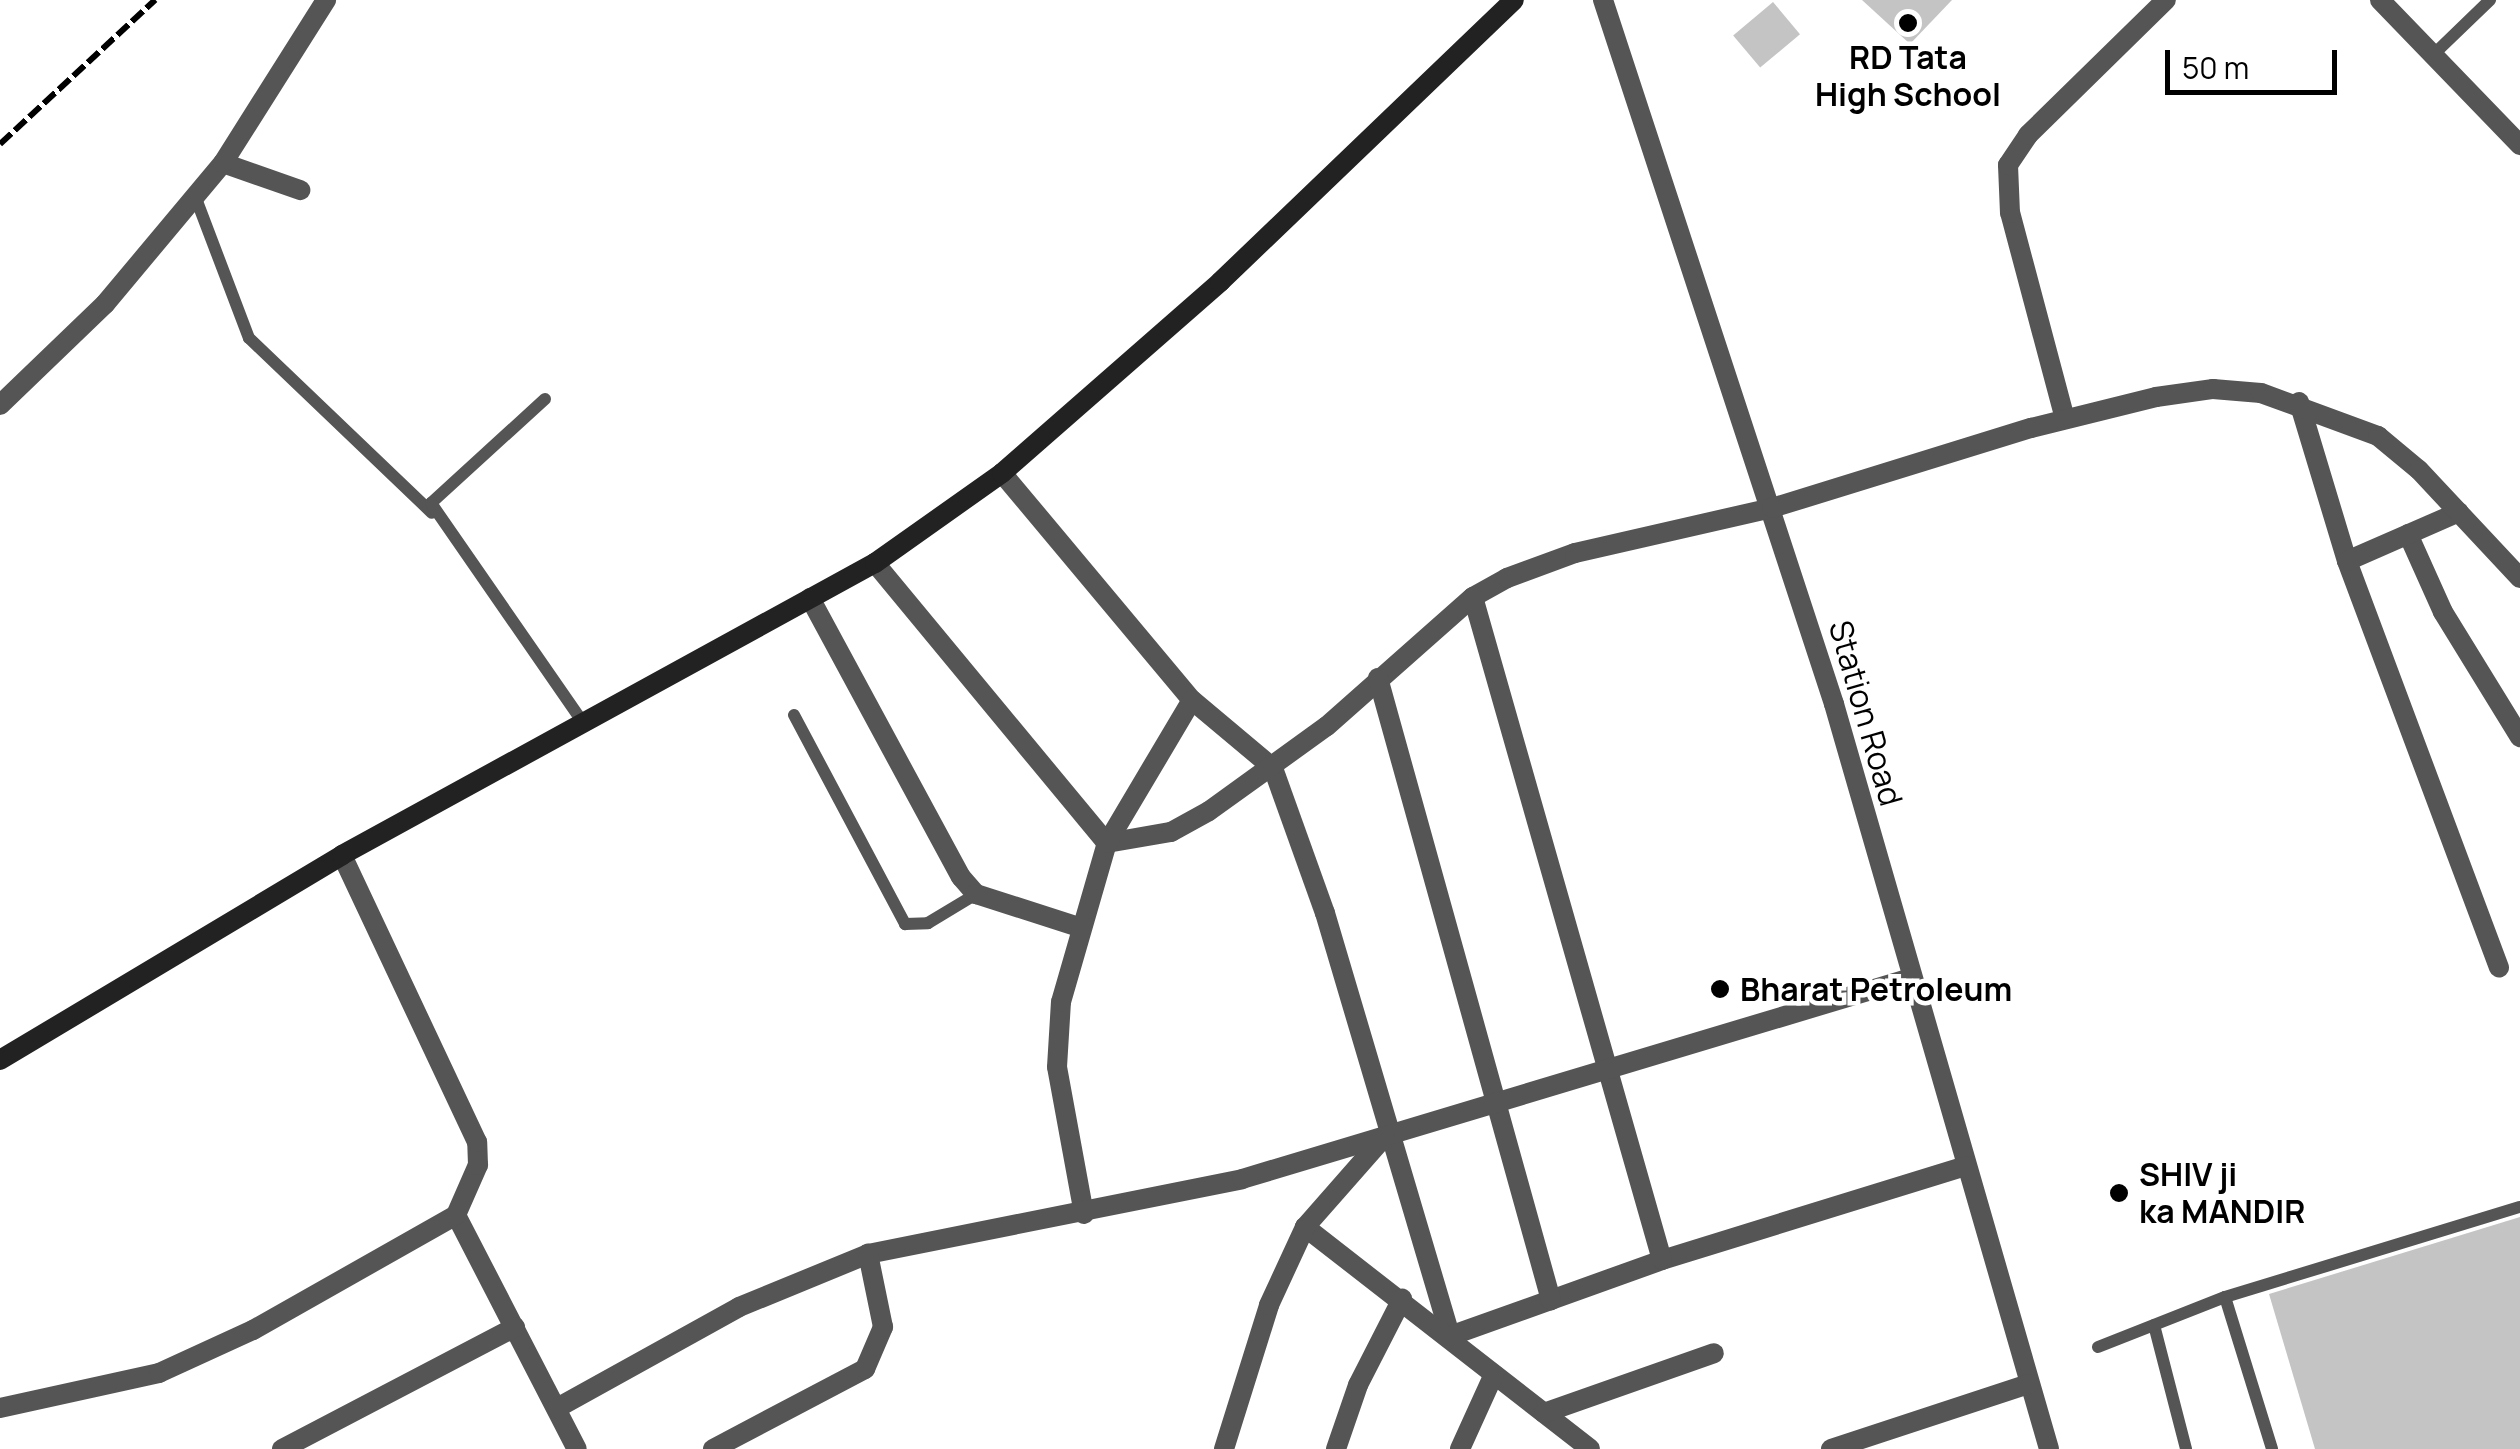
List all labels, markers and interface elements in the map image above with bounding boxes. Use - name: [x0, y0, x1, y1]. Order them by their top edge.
- marker: RD Tata High School: [1897, 12, 1919, 34]
- scale bar: [2170, 30, 2342, 92]
- place label: RD Tata High School: [1815, 39, 2001, 114]
- text: 50 m: [2182, 47, 2249, 88]
- street label: Station Road: [1821, 616, 1911, 810]
- place label: Bharat Petroleum: [1740, 970, 2012, 1008]
- marker: Bharat Petroleum: [1709, 978, 1731, 1000]
- place label: SHIV ji ka MANDIR: [2139, 1156, 2305, 1231]
- marker: SHIV ji ka MANDIR: [2108, 1182, 2130, 1204]

